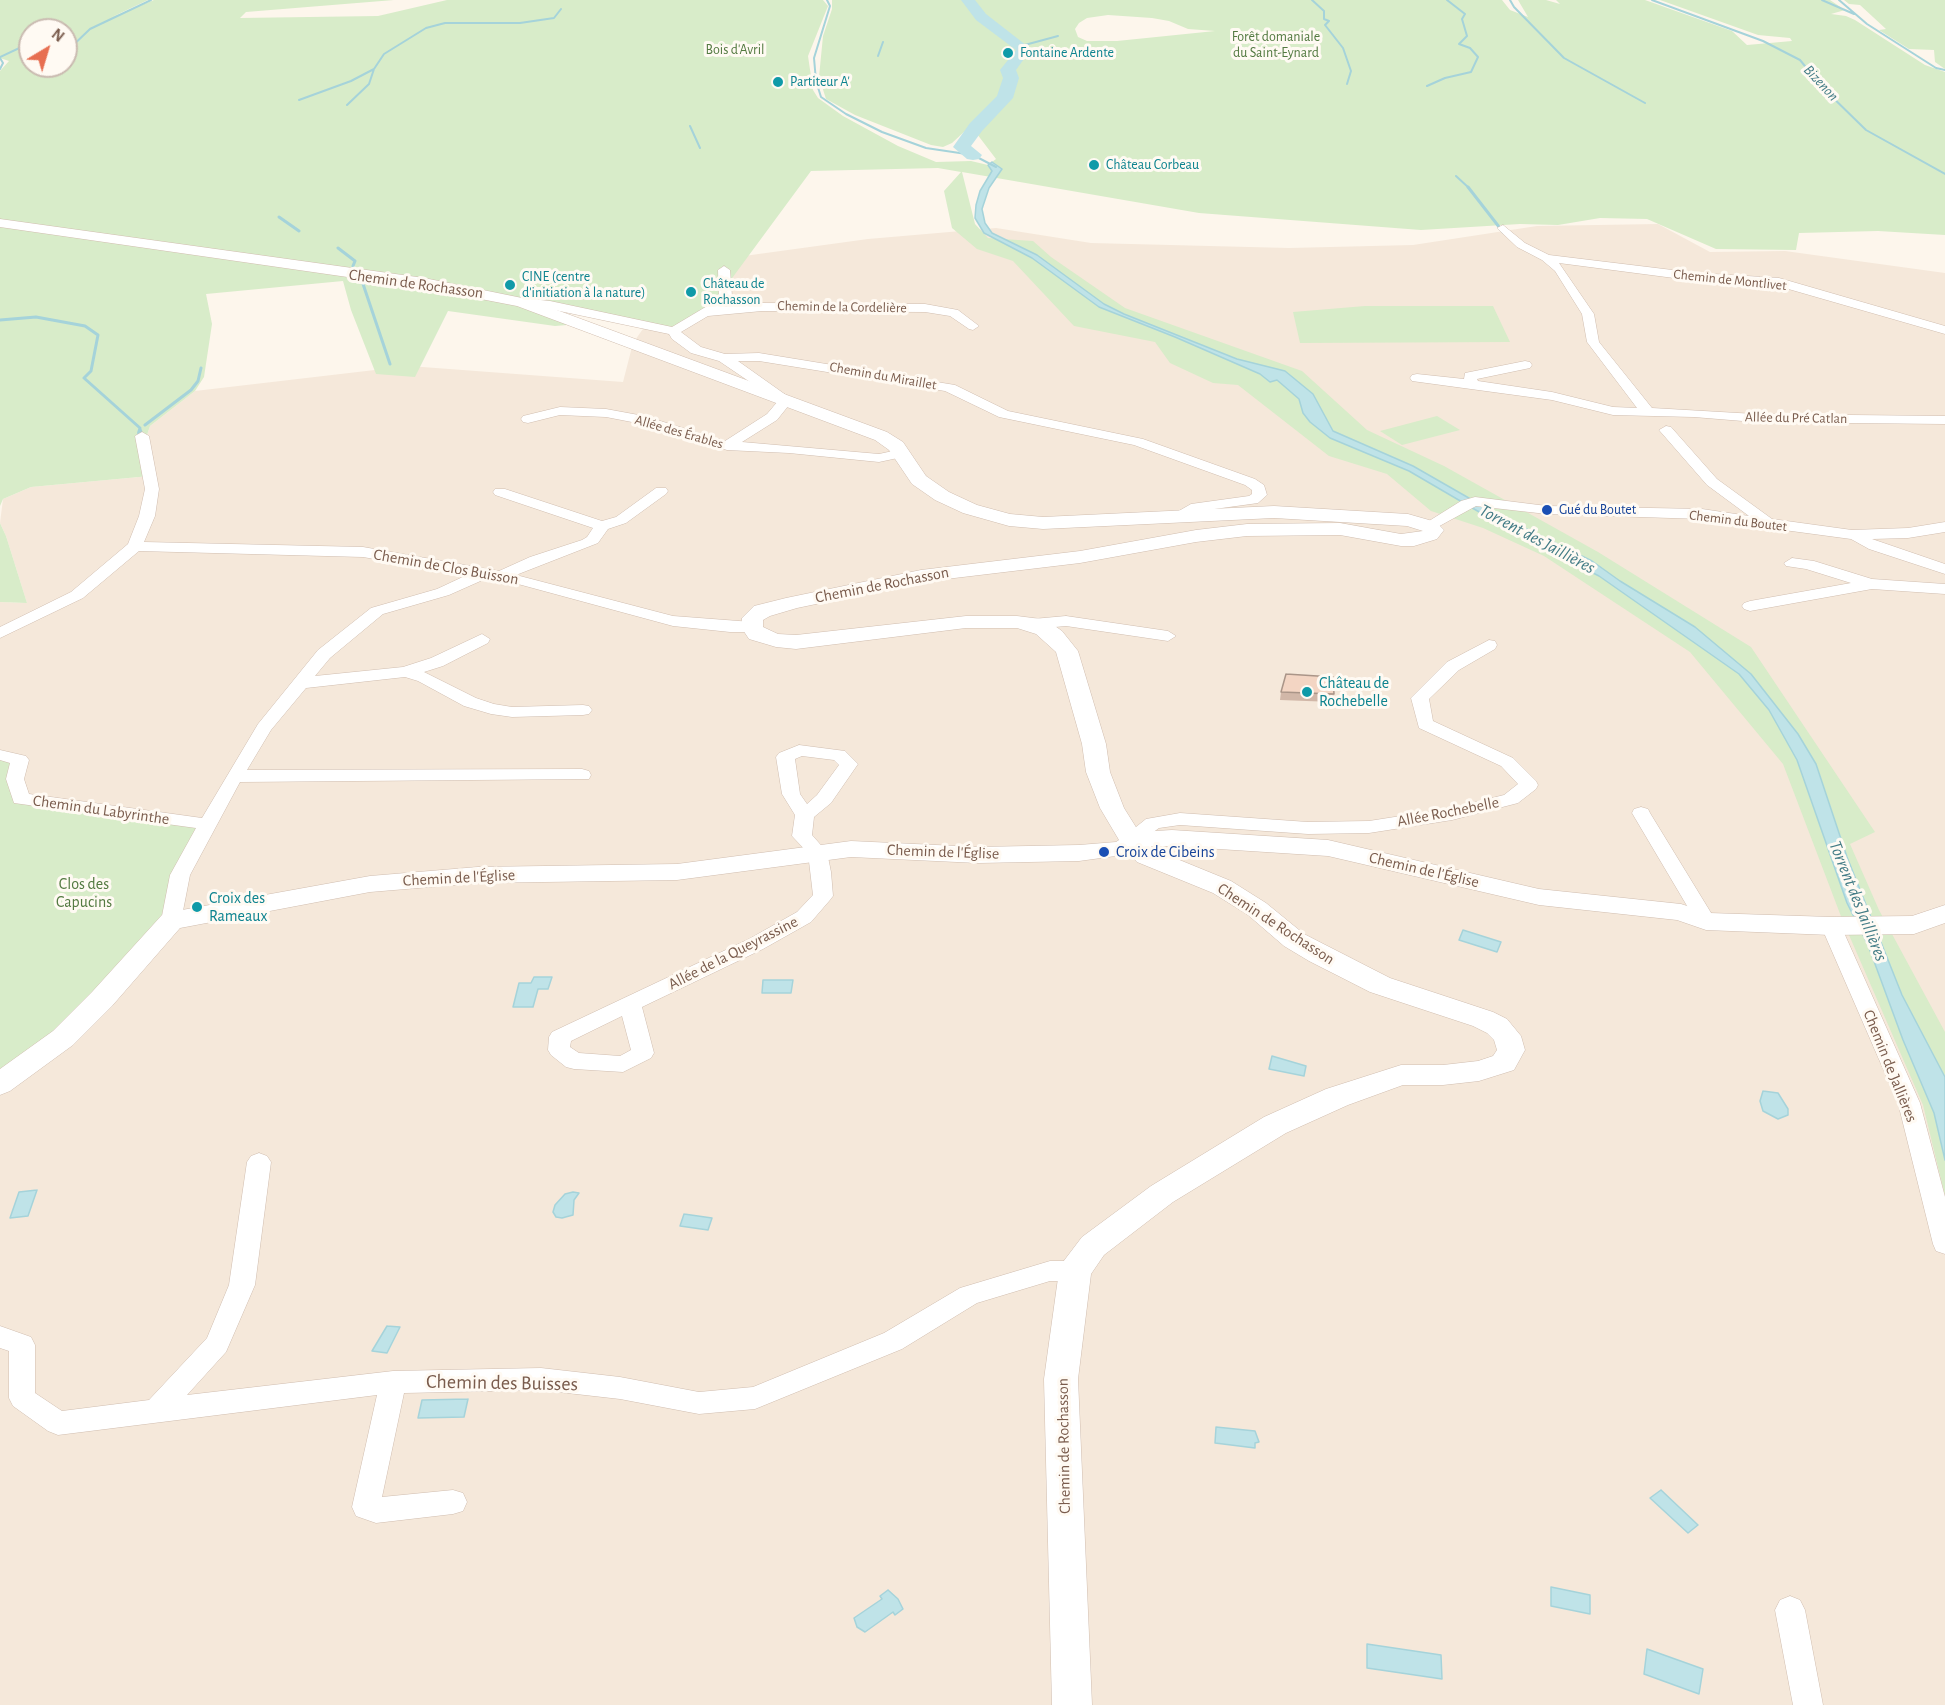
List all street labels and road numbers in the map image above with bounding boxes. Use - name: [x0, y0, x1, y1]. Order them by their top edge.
- street label: Chemin de Rochasson: [347, 265, 485, 303]
- street label: Chemin de Montlivet: [1673, 266, 1787, 294]
- street label: Chemin de la Cordelière: [777, 297, 907, 317]
- street label: Chemin du Miraillet: [828, 358, 938, 394]
- street label: Allée du Pré Catlan: [1745, 409, 1847, 427]
- street label: Allée des Érables: [633, 411, 725, 453]
- street label: Chemin du Boutet: [1688, 507, 1788, 535]
- street label: Chemin de Clos Buisson: [372, 545, 520, 589]
- street label: Chemin de Rochasson: [814, 563, 950, 607]
- street label: Chemin du Labyrinthe: [32, 791, 170, 829]
- street label: Allée Rochebelle: [1395, 793, 1501, 831]
- street label: Chemin de l'Église: [886, 840, 1000, 864]
- street label: Chemin de l'Église: [1367, 848, 1481, 892]
- street label: Chemin de l'Église: [402, 865, 516, 891]
- street label: Chemin de Rochasson: [1214, 879, 1338, 969]
- street label: Allée de la Queyrassine: [665, 912, 801, 994]
- street label: Chemin de Jallières: [1859, 1007, 1921, 1125]
- street label: Chemin des Buisses: [426, 1370, 578, 1396]
- street label: Chemin de Rochasson: [1053, 1378, 1075, 1514]

